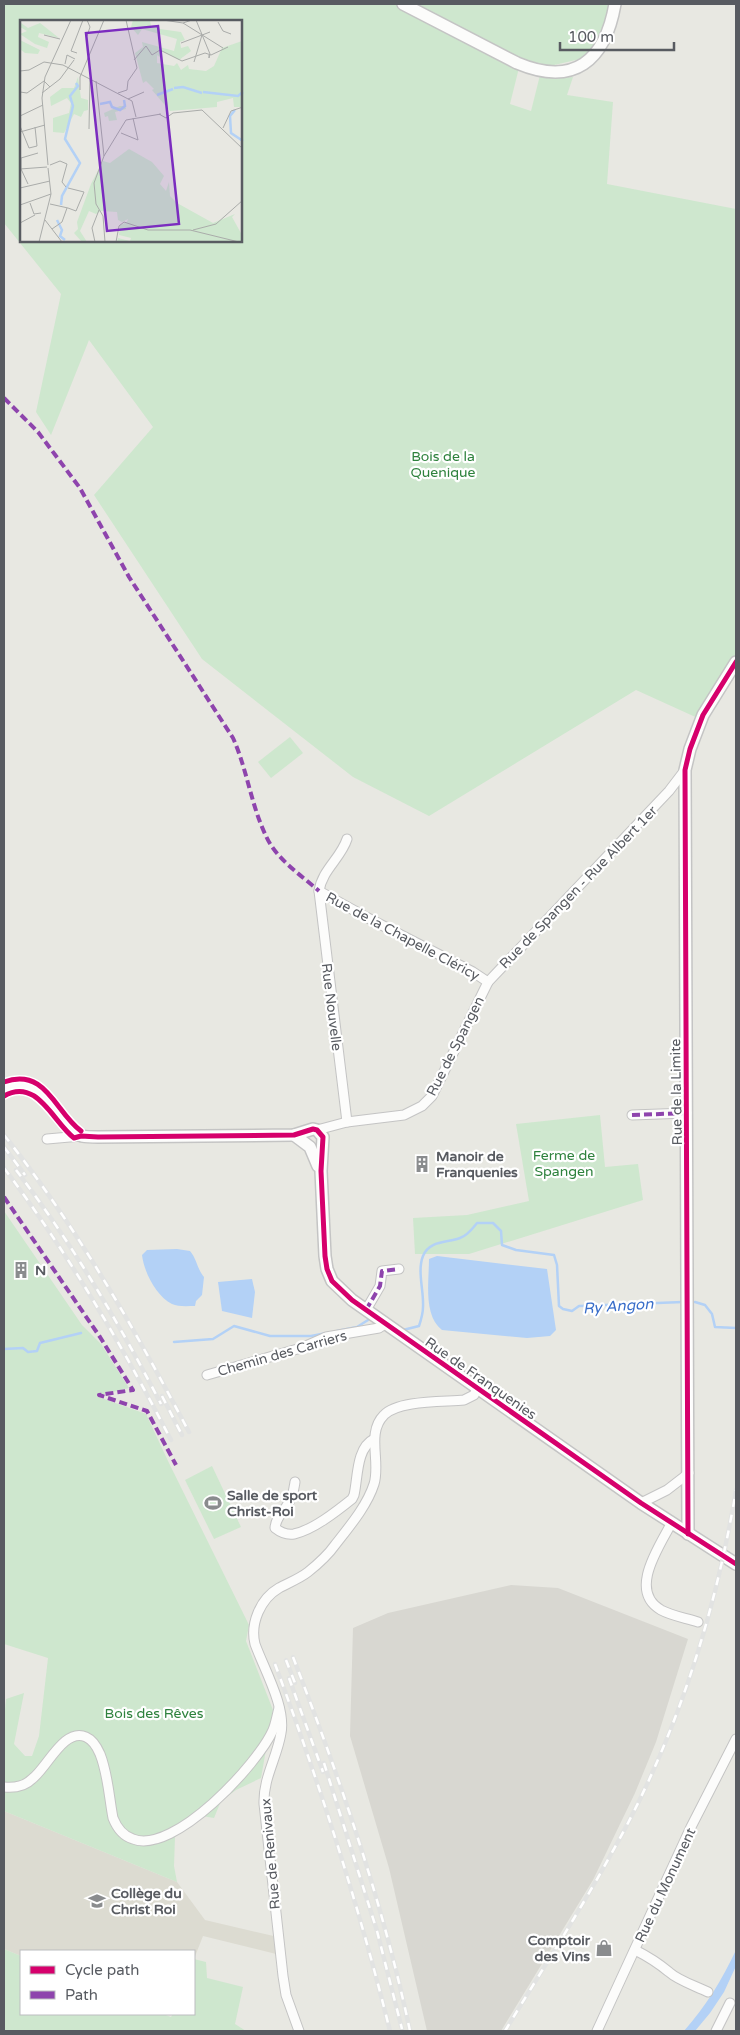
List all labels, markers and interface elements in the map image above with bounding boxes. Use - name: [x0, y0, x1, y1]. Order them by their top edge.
- inset map: [20, 20, 242, 242]
- scale bar: [560, 20, 674, 52]
- text: 100 m: [568, 28, 614, 46]
- park label: Bois de la Quenique: [410, 448, 476, 481]
- street label: Rue de Spangen - Rue Albert 1er: [496, 802, 661, 972]
- street label: Rue de la Chapelle Cléricy: [323, 889, 483, 985]
- street label: Rue Nouvelle: [318, 962, 345, 1052]
- street label: Rue de Spangen: [423, 994, 488, 1099]
- street label: Rue de la Limite: [667, 1039, 686, 1145]
- park label: Ferme de Spangen: [533, 1147, 595, 1180]
- place label: Manoir de Franquenies: [436, 1148, 518, 1181]
- building icon: Manoir de Franquenies: [412, 1154, 432, 1174]
- building icon: N: [11, 1260, 31, 1280]
- place label: N: [35, 1262, 46, 1279]
- water label: Ry Angon: [582, 1294, 655, 1317]
- street label: Chemin des Carriers: [216, 1327, 349, 1380]
- street label: Rue de Franquenies: [422, 1334, 540, 1423]
- place label: Salle de sport Christ-Roi: [227, 1487, 318, 1520]
- sports icon: Salle de sport Christ-Roi: [203, 1493, 223, 1513]
- park label: Bois des Rêves: [105, 1705, 204, 1722]
- street label: Rue de Renivaux: [257, 1798, 284, 1910]
- street label: Rue du Monument: [631, 1825, 700, 1945]
- place label: Collège du Christ Roi: [111, 1885, 182, 1918]
- school or university icon: Collège du Christ Roi: [87, 1891, 107, 1911]
- place label: Comptoir des Vins: [528, 1932, 591, 1965]
- shop icon: Comptoir des Vins: [594, 1938, 614, 1958]
- legend: [20, 1950, 195, 2015]
- text: Cycle path: [65, 1961, 139, 1979]
- text: Path: [65, 1986, 98, 2004]

